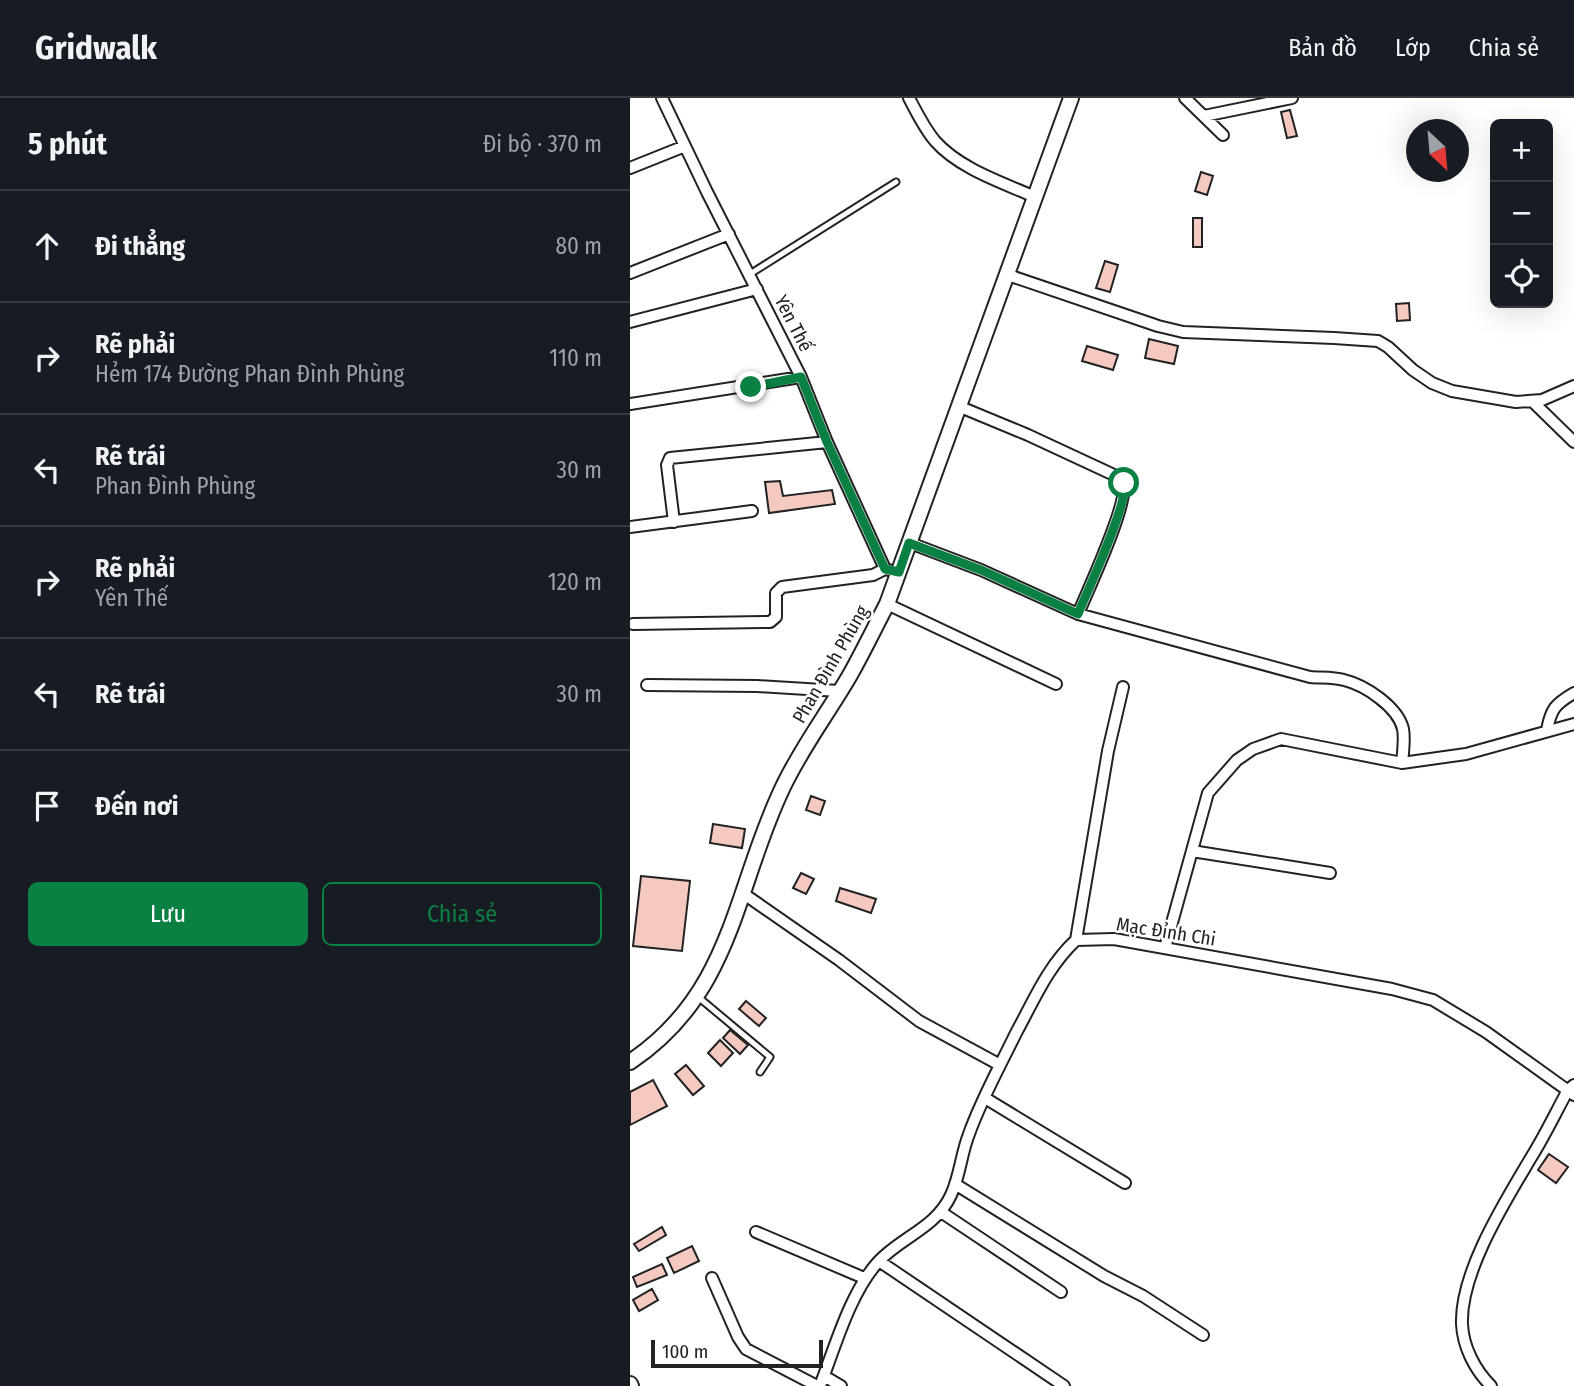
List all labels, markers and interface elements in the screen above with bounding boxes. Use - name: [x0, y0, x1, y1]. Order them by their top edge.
- text: Gridwalk: [35, 28, 157, 68]
- text: Bản đồ: [1288, 34, 1357, 62]
- text: Lớp: [1395, 34, 1431, 62]
- text: Chia sẻ: [1469, 34, 1539, 62]
- north arrow: [1406, 119, 1469, 182]
- map controls: [1490, 119, 1553, 308]
- button: +: [1490, 119, 1553, 182]
- text: 5 phút: [28, 126, 107, 162]
- text: Đi bộ · 370 m: [483, 130, 602, 158]
- button: −: [1490, 182, 1553, 245]
- icon: ahead: [28, 227, 66, 265]
- text: Đi thẳng: [95, 231, 185, 262]
- text: 80 m: [555, 232, 602, 260]
- button: locate: [1490, 245, 1553, 308]
- street label: Yên Thế: [770, 291, 818, 356]
- text: Rẽ phải: [95, 329, 175, 360]
- icon: right: [28, 339, 66, 377]
- text: 110 m: [549, 344, 602, 372]
- text: Hẻm 174 Đường Phan Đình Phùng: [95, 360, 404, 388]
- route end: [735, 371, 766, 402]
- text: Rẽ trái: [95, 441, 165, 472]
- icon: left: [28, 451, 66, 489]
- text: 30 m: [557, 456, 602, 484]
- route start: [1108, 467, 1139, 498]
- text: Phan Đình Phùng: [95, 472, 255, 500]
- text: Rẽ phải: [95, 553, 175, 584]
- icon: right: [28, 563, 66, 601]
- text: 120 m: [548, 568, 602, 596]
- text: Yên Thế: [95, 584, 168, 612]
- street label: Phan Đình Phùng: [787, 601, 874, 727]
- icon: left: [28, 675, 66, 713]
- text: Rẽ trái: [95, 679, 165, 710]
- text: 30 m: [557, 680, 602, 708]
- icon: arrive: [28, 787, 66, 825]
- text: Đến nơi: [95, 791, 178, 822]
- button: Lưu: [28, 882, 308, 946]
- button: Chia sẻ: [322, 882, 602, 946]
- street label: Mạc Đỉnh Chi: [1115, 912, 1217, 951]
- scale bar: [651, 1337, 822, 1369]
- text: 100 m: [662, 1340, 708, 1363]

